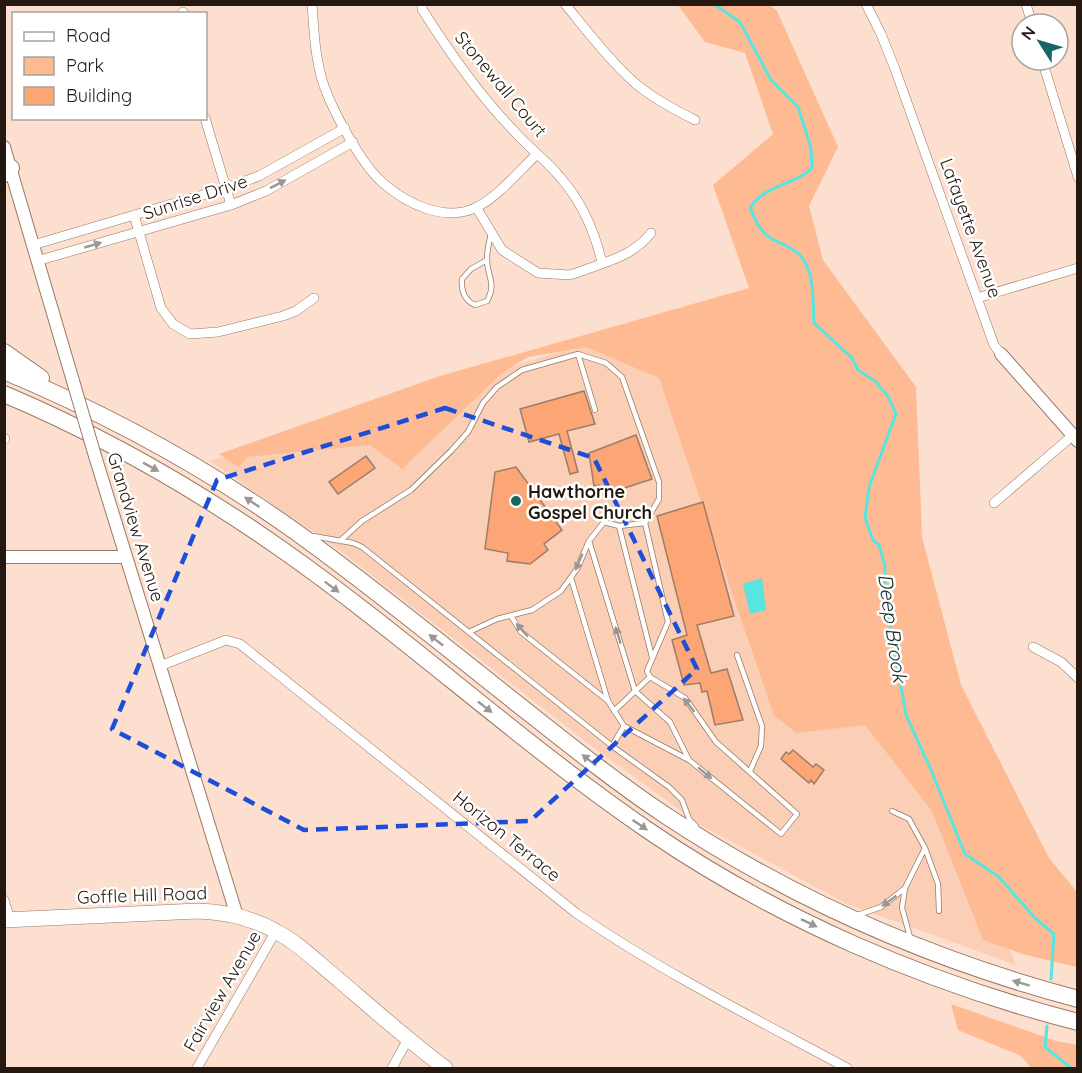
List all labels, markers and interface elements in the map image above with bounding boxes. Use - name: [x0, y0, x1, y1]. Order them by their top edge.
- legend: [12, 12, 207, 120]
- north arrow: [1010, 12, 1070, 72]
- text: N: [1016, 22, 1040, 44]
- text: Road: [66, 24, 111, 47]
- street label: Stonewall Court: [450, 26, 552, 142]
- text: Park: [66, 54, 104, 77]
- text: Building: [66, 84, 132, 107]
- street label: Lafayette Avenue: [935, 155, 1007, 301]
- street label: Sunrise Drive: [140, 169, 250, 225]
- one-way arrow: [270, 179, 287, 189]
- one-way arrow: [85, 240, 103, 249]
- street label: Grandview Avenue: [102, 450, 170, 604]
- one-way arrow: [143, 461, 159, 472]
- place label: Hawthorne Gospel Church: [528, 480, 652, 524]
- marker: Hawthorne Gospel Church: [509, 494, 523, 508]
- one-way arrow: [244, 496, 260, 508]
- one-way arrow: [574, 553, 584, 571]
- water label: Deep Brook: [873, 572, 913, 686]
- one-way arrow: [324, 580, 339, 592]
- one-way arrow: [515, 623, 529, 638]
- one-way arrow: [613, 626, 622, 644]
- one-way arrow: [428, 633, 444, 646]
- one-way arrow: [683, 697, 696, 713]
- one-way arrow: [477, 701, 493, 714]
- one-way arrow: [581, 754, 597, 767]
- one-way arrow: [697, 766, 713, 779]
- street label: Horizon Terrace: [448, 785, 566, 887]
- one-way arrow: [632, 819, 648, 831]
- street label: Goffle Hill Road: [77, 881, 207, 909]
- one-way arrow: [882, 895, 898, 907]
- one-way arrow: [800, 918, 817, 927]
- street label: Fairview Avenue: [178, 926, 266, 1056]
- one-way arrow: [1012, 978, 1030, 987]

